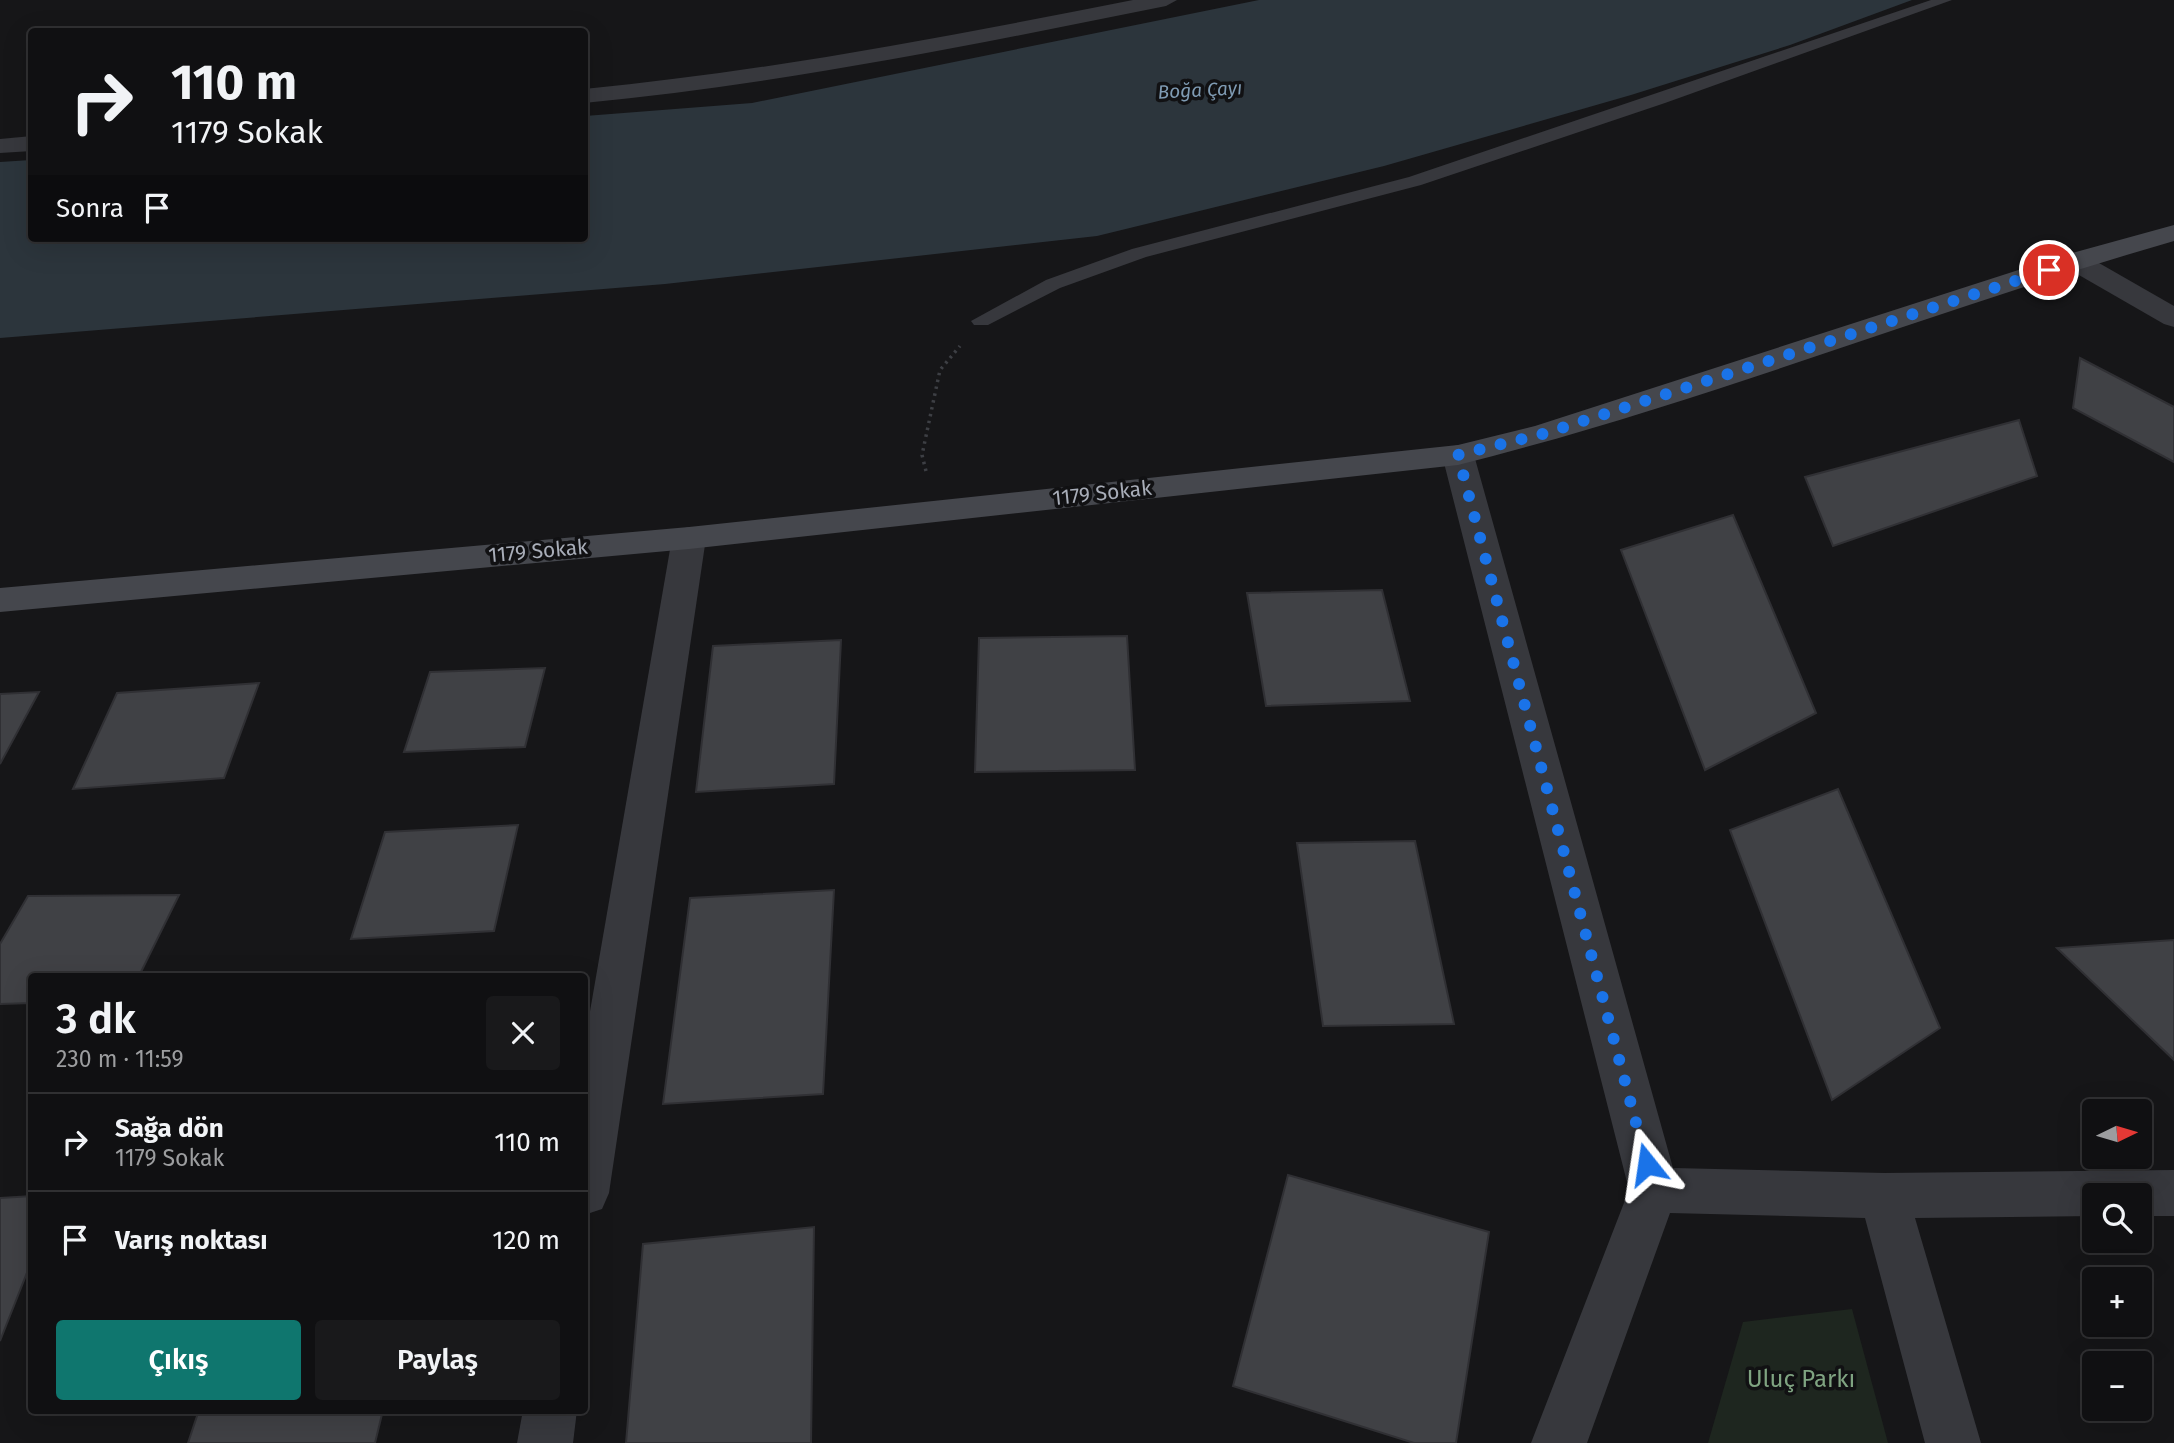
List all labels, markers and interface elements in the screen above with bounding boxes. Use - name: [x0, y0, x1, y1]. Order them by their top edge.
- text: 110 m: [171, 53, 297, 112]
- icon: right: [56, 56, 147, 147]
- water label: Boğa Çayı: [1157, 76, 1243, 104]
- text: 1179 Sokak: [171, 113, 323, 151]
- icon: arrive: [138, 189, 176, 227]
- text: Sonra: [56, 193, 124, 224]
- pin: [2019, 240, 2079, 300]
- icon: arrive: [2030, 251, 2068, 289]
- street label: 1179 Sokak: [1051, 475, 1153, 511]
- street label: 1179 Sokak: [487, 534, 589, 568]
- text: 3 dk: [56, 994, 136, 1044]
- button: close: [486, 996, 560, 1070]
- text: 230 m · 11:59: [56, 1045, 184, 1073]
- north arrow: [2082, 1099, 2152, 1169]
- map controls: [2082, 1099, 2152, 1421]
- text: Sağa dön: [115, 1113, 224, 1144]
- icon: right: [56, 1123, 94, 1161]
- text: 110 m: [494, 1127, 560, 1158]
- position arrow: [1610, 1127, 1684, 1201]
- text: 1179 Sokak: [115, 1144, 224, 1172]
- button: search: [2082, 1183, 2152, 1253]
- icon: arrive: [56, 1221, 94, 1259]
- text: Varış noktası: [115, 1225, 268, 1256]
- text: 120 m: [492, 1225, 560, 1256]
- button: +: [2082, 1267, 2152, 1337]
- button: Çıkış: [56, 1320, 301, 1400]
- button: Paylaş: [315, 1320, 560, 1400]
- button: −: [2082, 1351, 2152, 1421]
- park label: Uluç Parkı: [1747, 1365, 1855, 1393]

